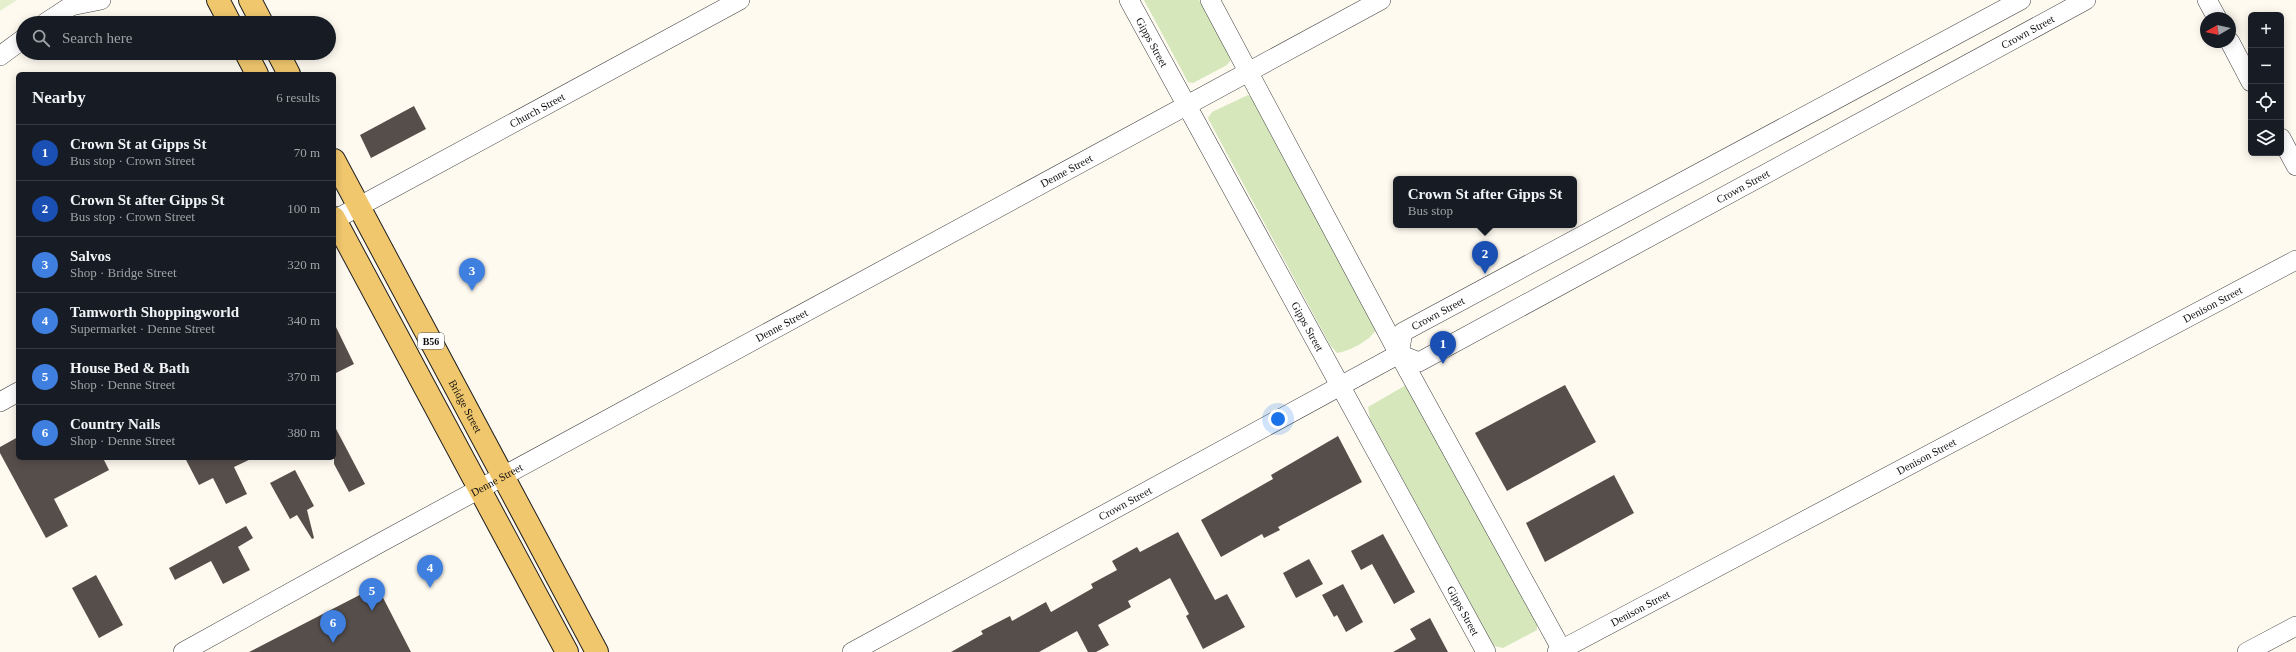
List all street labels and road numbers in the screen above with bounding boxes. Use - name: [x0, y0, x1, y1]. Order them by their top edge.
- street label: Crown Street: [1999, 12, 2056, 51]
- street label: Gipps Street: [1134, 15, 1170, 69]
- street label: Church Street: [507, 90, 567, 130]
- street label: Denne Street: [1038, 152, 1094, 190]
- street label: Crown Street: [1714, 167, 1771, 205]
- street label: Denison Street: [2181, 284, 2244, 325]
- street label: Crown Street: [1409, 294, 1466, 332]
- street label: Gipps Street: [1289, 299, 1326, 353]
- street label: Denne Street: [754, 306, 810, 344]
- road number: B56: [418, 333, 444, 349]
- street label: Bridge Street: [446, 377, 485, 435]
- street label: Denison Street: [1895, 436, 1958, 477]
- street label: Denne Street: [469, 461, 525, 499]
- street label: Crown Street: [1097, 484, 1154, 522]
- street label: Gipps Street: [1445, 584, 1482, 637]
- street label: Denison Street: [1608, 587, 1672, 629]

